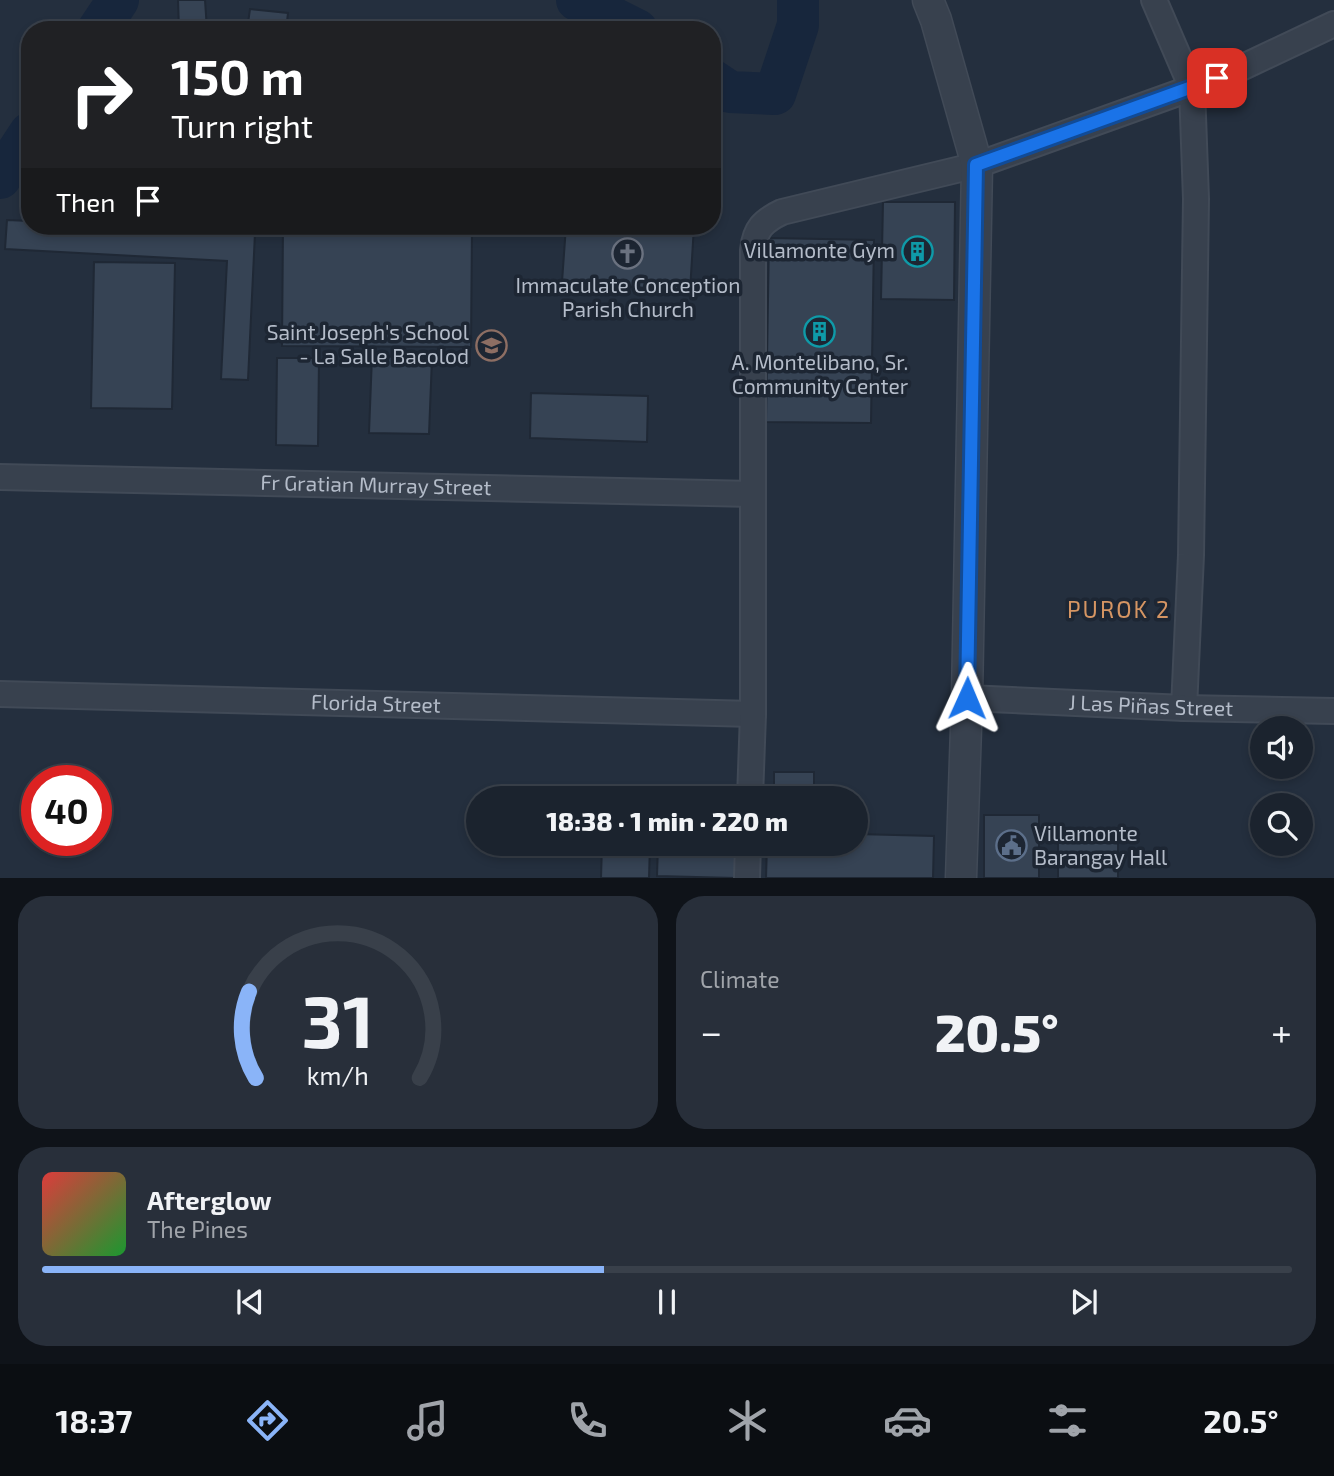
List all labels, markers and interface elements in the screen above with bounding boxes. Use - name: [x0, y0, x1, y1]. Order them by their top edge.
- text: 150 m: [171, 46, 304, 105]
- pin: [1187, 48, 1247, 108]
- icon: right: [56, 49, 147, 140]
- icon: arrive: [1198, 59, 1236, 97]
- text: Turn right: [171, 106, 313, 144]
- icon: arrive: [129, 182, 167, 220]
- text: Then: [56, 186, 115, 217]
- building icon: Villamonte Gym: [901, 234, 935, 268]
- church icon: Immaculate Conception Parish Church: [611, 237, 645, 271]
- place label: Villamonte Gym: [744, 237, 895, 262]
- place label: Immaculate Conception Parish Church: [516, 272, 740, 321]
- building icon: A. Montelibano, Sr. Community Center: [803, 314, 837, 348]
- place label: Saint Joseph's School - La Salle Bacolod: [267, 319, 470, 368]
- school or university icon: Saint Joseph's School - La Salle Bacolod: [475, 328, 509, 362]
- place label: A. Montelibano, Sr. Community Center: [732, 349, 909, 398]
- street label: Fr Gratian Murray Street: [260, 469, 492, 499]
- district label: PUROK 2: [1067, 595, 1171, 623]
- position arrow: [930, 661, 1004, 735]
- street label: Florida Street: [311, 688, 441, 717]
- street label: J Las Piñas Street: [1068, 689, 1233, 720]
- map controls: [1250, 716, 1313, 856]
- button: sound: [1250, 716, 1313, 779]
- speed limit sign: 40: [21, 765, 112, 856]
- button: search: [1250, 793, 1313, 856]
- text: 18:38 · 1 min · 220 m: [546, 805, 788, 836]
- place label: Villamonte Barangay Hall: [1034, 820, 1168, 869]
- public building icon: Villamonte Barangay Hall: [994, 829, 1028, 863]
- text: Climate: [700, 965, 780, 993]
- text: 31: [302, 976, 374, 1064]
- text: 20.5°: [935, 1000, 1059, 1062]
- text: −: [700, 1008, 722, 1054]
- text: +: [1271, 1008, 1292, 1054]
- text: km/h: [307, 1060, 369, 1090]
- text: Afterglow: [147, 1184, 272, 1215]
- text: The Pines: [147, 1215, 248, 1243]
- icon: previous: [231, 1283, 269, 1321]
- icon: pause: [648, 1283, 686, 1321]
- icon: next: [1065, 1283, 1103, 1321]
- icon: directions: [243, 1396, 292, 1445]
- icon: music: [403, 1396, 452, 1445]
- icon: phone: [563, 1396, 612, 1445]
- icon: climate: [723, 1396, 772, 1445]
- icon: car: [883, 1396, 932, 1445]
- icon: filters: [1043, 1396, 1092, 1445]
- text: 18:37: [55, 1401, 133, 1439]
- text: 20.5°: [1203, 1401, 1278, 1439]

